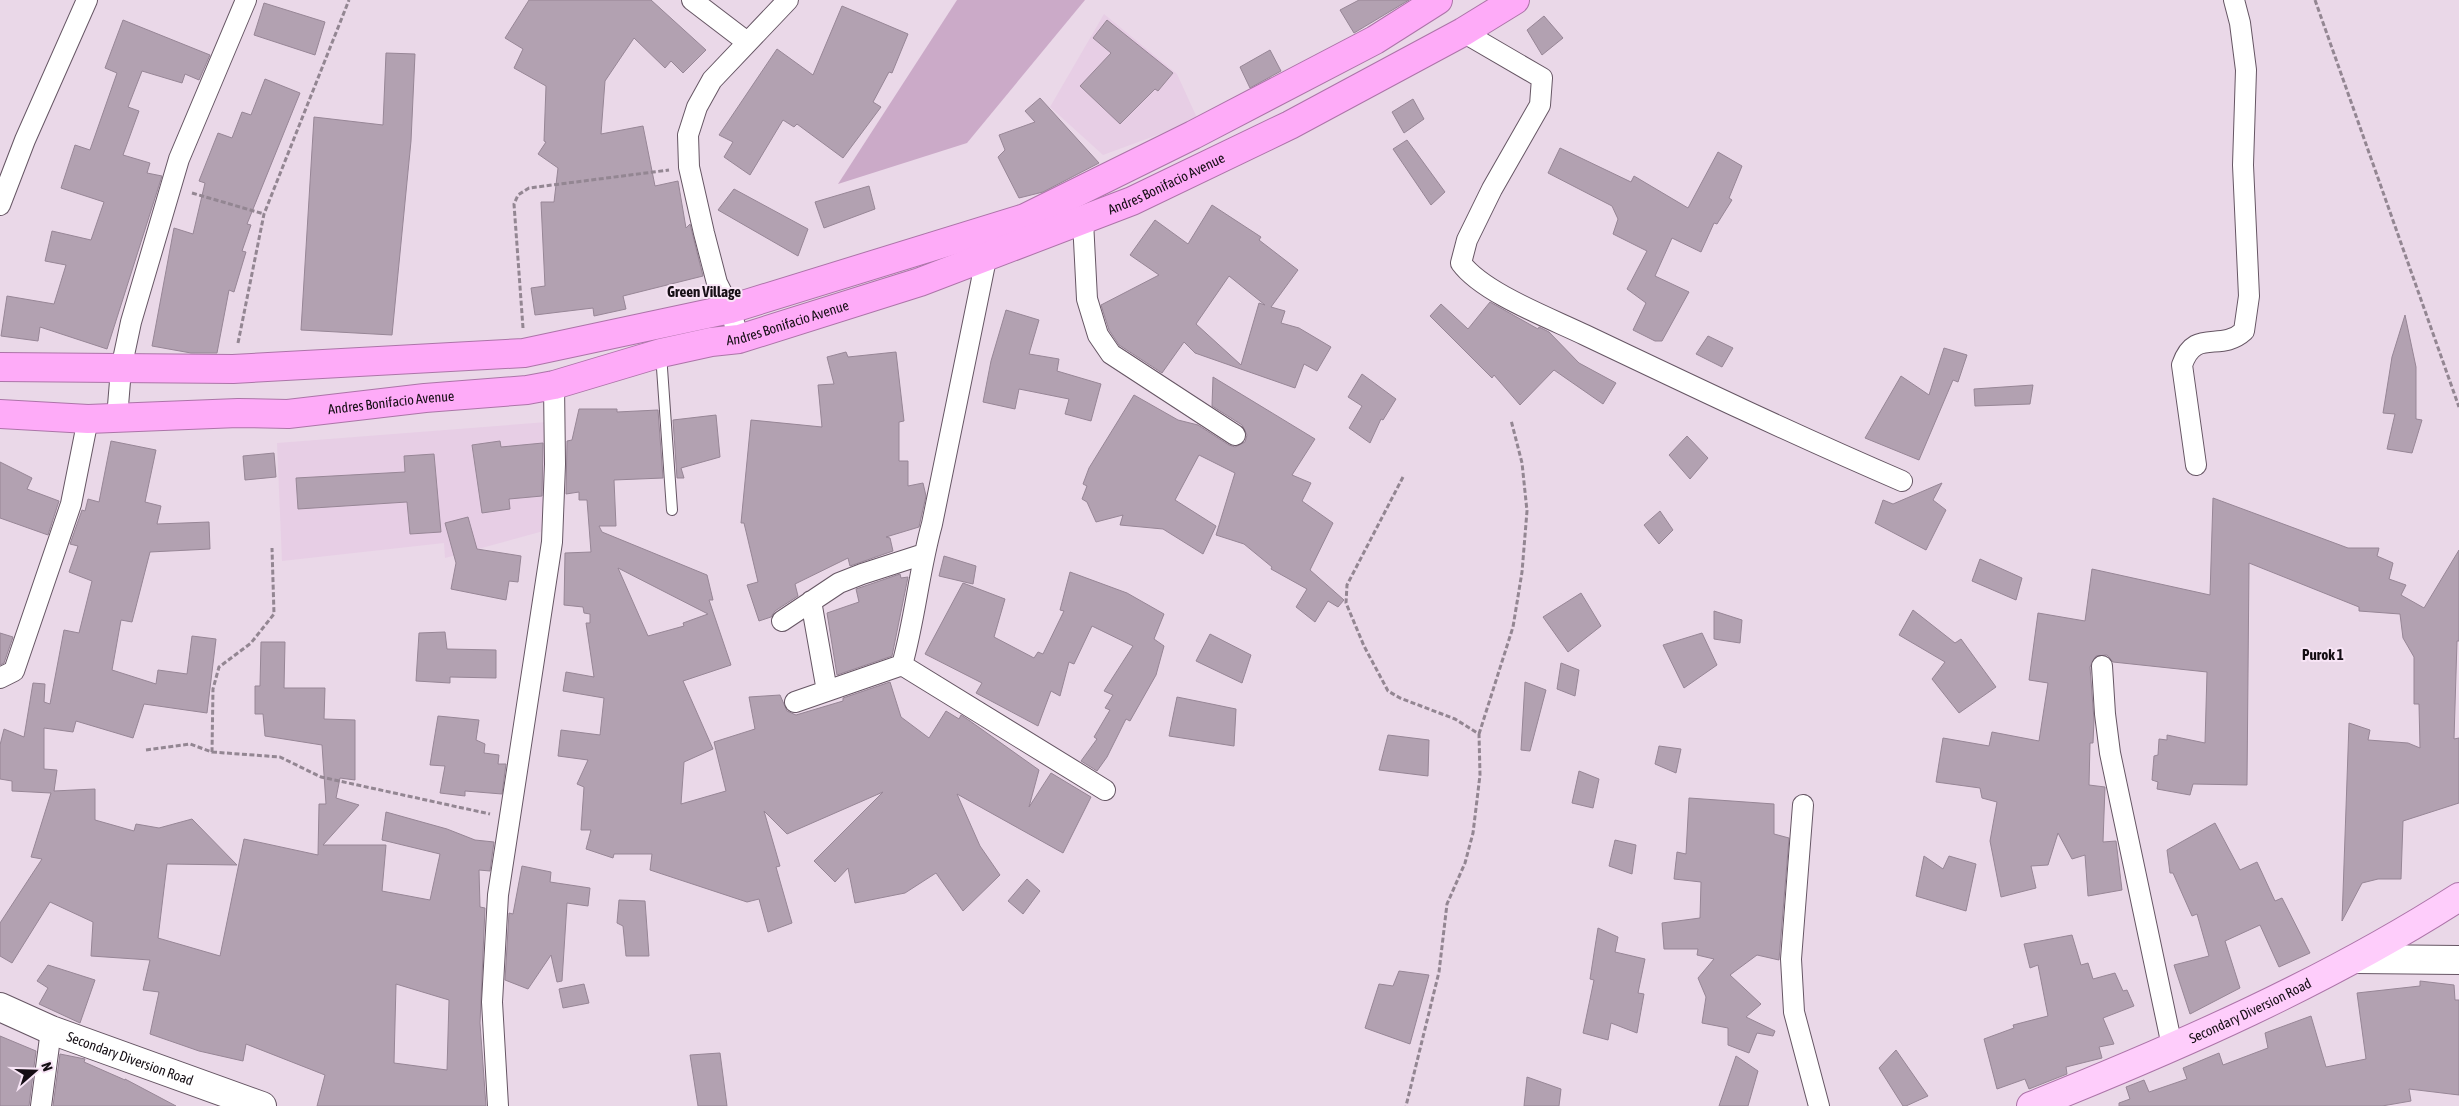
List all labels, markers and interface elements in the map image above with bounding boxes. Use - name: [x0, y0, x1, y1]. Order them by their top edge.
- street label: Andres Bonifacio Avenue: [1106, 150, 1227, 217]
- district label: Green Village: [667, 283, 741, 300]
- street label: Andres Bonifacio Avenue: [726, 297, 851, 348]
- street label: Andres Bonifacio Avenue: [327, 388, 455, 417]
- district label: Purok 1: [2302, 646, 2344, 663]
- street label: Secondary Diversion Road: [2187, 975, 2314, 1047]
- street label: Secondary Diversion Road: [65, 1028, 195, 1089]
- north arrow: [10, 1046, 60, 1096]
- text: N: [38, 1060, 56, 1073]

